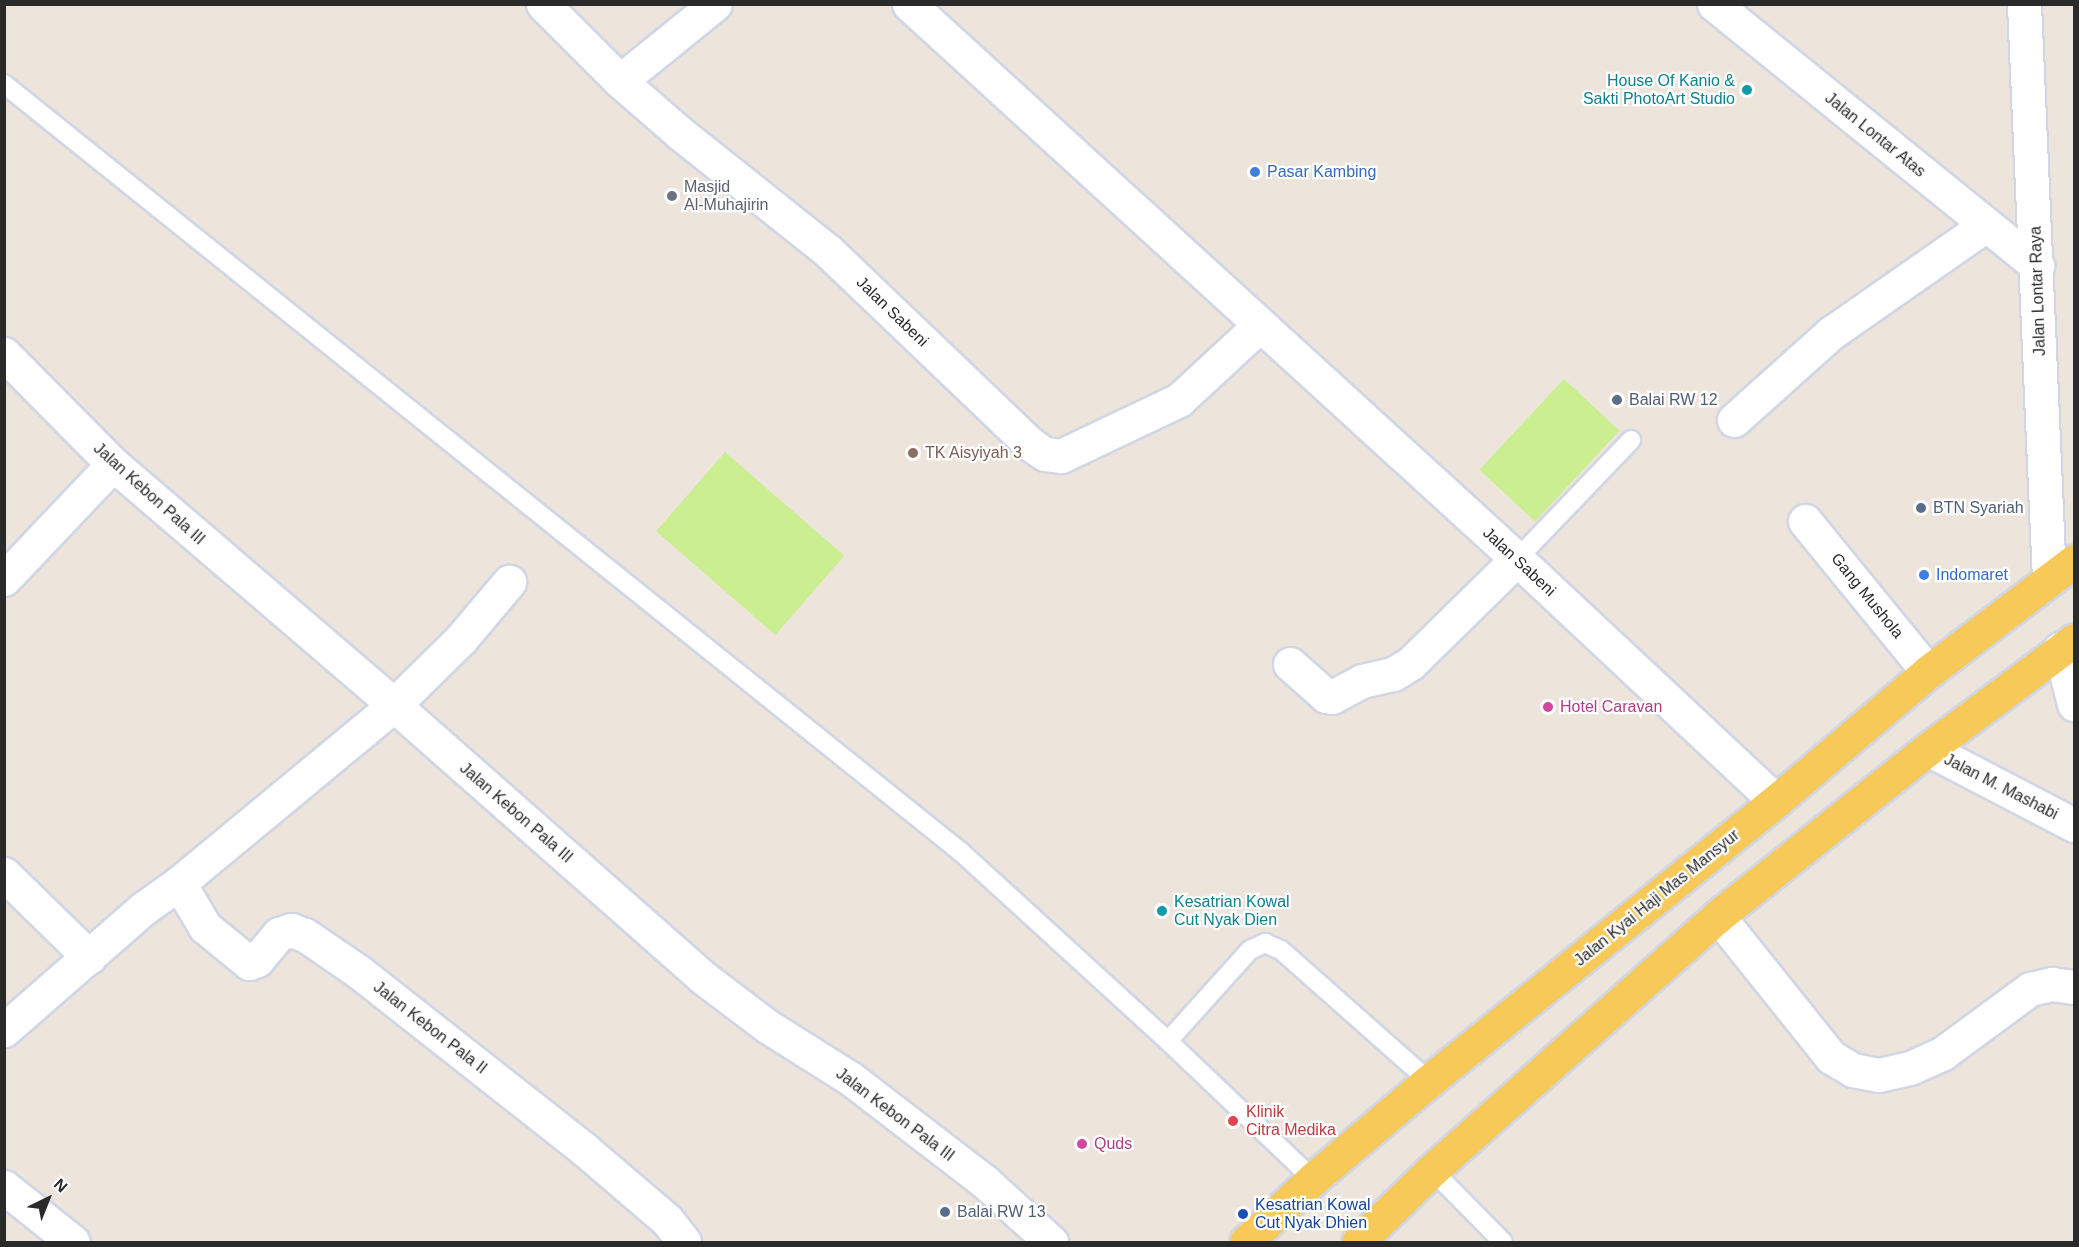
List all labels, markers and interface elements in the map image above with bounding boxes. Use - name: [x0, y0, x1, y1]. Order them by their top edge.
- place label: House Of Kanio & Sakti PhotoArt Studio: [1583, 71, 1735, 109]
- marker: House Of Kanio & Sakti PhotoArt Studio: [1740, 83, 1754, 97]
- street label: Jalan Lontar Atas: [1821, 88, 1929, 182]
- place label: Pasar Kambing: [1267, 162, 1376, 182]
- marker: Pasar Kambing: [1248, 165, 1262, 179]
- place label: Masjid Al-Muhajirin: [684, 177, 768, 215]
- marker: Masjid Al-Muhajirin: [665, 189, 679, 203]
- street label: Jalan Lontar Raya: [2026, 226, 2050, 356]
- street label: Jalan Sabeni: [852, 273, 932, 351]
- place label: Balai RW 12: [1629, 390, 1718, 410]
- marker: Balai RW 12: [1610, 393, 1624, 407]
- street label: Jalan Kebon Pala III: [89, 439, 209, 549]
- place label: TK Aisyiyah 3: [925, 443, 1023, 463]
- marker: TK Aisyiyah 3: [906, 446, 920, 460]
- place label: BTN Syariah: [1933, 498, 2024, 518]
- marker: BTN Syariah: [1914, 501, 1928, 515]
- street label: Jalan Sabeni: [1479, 523, 1559, 601]
- street label: Gang Mushola: [1827, 550, 1907, 642]
- place label: Indomaret: [1936, 565, 2008, 585]
- marker: Indomaret: [1917, 568, 1931, 582]
- place label: Hotel Caravan: [1560, 697, 1662, 717]
- marker: Hotel Caravan: [1541, 700, 1555, 714]
- street label: Jalan M. Mashabi: [1941, 750, 2061, 824]
- street label: Jalan Kebon Pala III: [456, 759, 576, 867]
- street label: Jalan Kyai Haji Mas Mansyur: [1571, 826, 1743, 970]
- place label: Kesatrian Kowal Cut Nyak Dien: [1174, 892, 1290, 930]
- marker: Kesatrian Kowal Cut Nyak Dien: [1155, 904, 1169, 918]
- street label: Jalan Kebon Pala II: [369, 978, 491, 1078]
- street label: Jalan Kebon Pala III: [832, 1064, 958, 1166]
- place label: Klinik Citra Medika: [1246, 1102, 1336, 1140]
- marker: Klinik Citra Medika: [1224, 1112, 1242, 1130]
- place label: Quds: [1094, 1134, 1132, 1154]
- marker: Quds: [1075, 1137, 1089, 1151]
- north arrow: [18, 1169, 78, 1229]
- text: N: [51, 1175, 71, 1196]
- place label: Kesatrian Kowal Cut Nyak Dhien: [1255, 1195, 1371, 1233]
- place label: Balai RW 13: [957, 1202, 1046, 1222]
- marker: Balai RW 13: [938, 1205, 952, 1219]
- marker: Kesatrian Kowal Cut Nyak Dhien: [1236, 1207, 1250, 1221]

